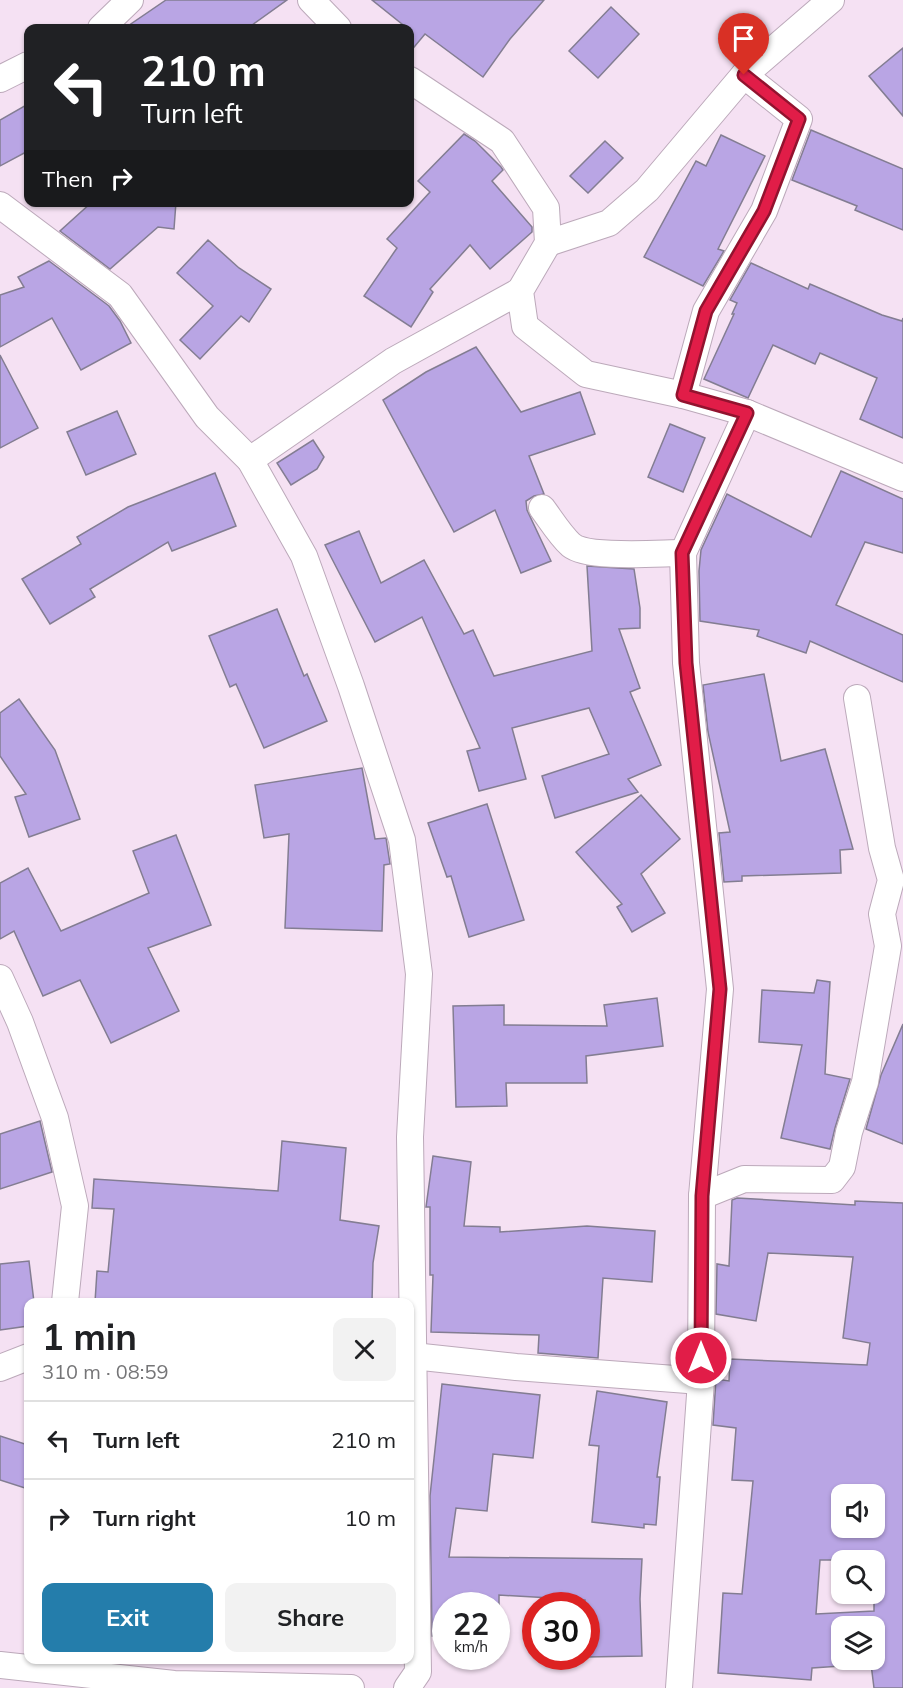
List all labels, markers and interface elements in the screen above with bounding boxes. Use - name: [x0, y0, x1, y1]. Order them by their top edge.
- pin: [718, 13, 769, 75]
- icon: arrive: [727, 22, 760, 55]
- text: 210 m: [141, 44, 266, 97]
- icon: left: [42, 48, 120, 126]
- text: Turn left: [141, 96, 243, 130]
- icon: right: [105, 162, 138, 195]
- text: Then: [42, 165, 93, 193]
- text: 1 min: [42, 1314, 137, 1359]
- button: close: [333, 1318, 396, 1381]
- position arrow: [669, 1326, 733, 1390]
- text: 310 m · 08:59: [42, 1359, 168, 1384]
- icon: left: [42, 1424, 75, 1457]
- text: Turn left: [93, 1426, 180, 1454]
- text: 210 m: [331, 1426, 396, 1454]
- map controls: [831, 1484, 885, 1670]
- button: sound: [831, 1484, 885, 1538]
- icon: right: [42, 1502, 75, 1535]
- text: Turn right: [93, 1504, 196, 1532]
- text: 10 m: [345, 1504, 396, 1532]
- button: search: [831, 1550, 885, 1604]
- button: Exit: [42, 1583, 213, 1652]
- button: Share: [225, 1583, 396, 1652]
- speed limit sign: 30: [522, 1592, 600, 1670]
- text: 22: [453, 1605, 489, 1643]
- button: layers: [831, 1616, 885, 1670]
- text: km/h: [454, 1637, 488, 1656]

